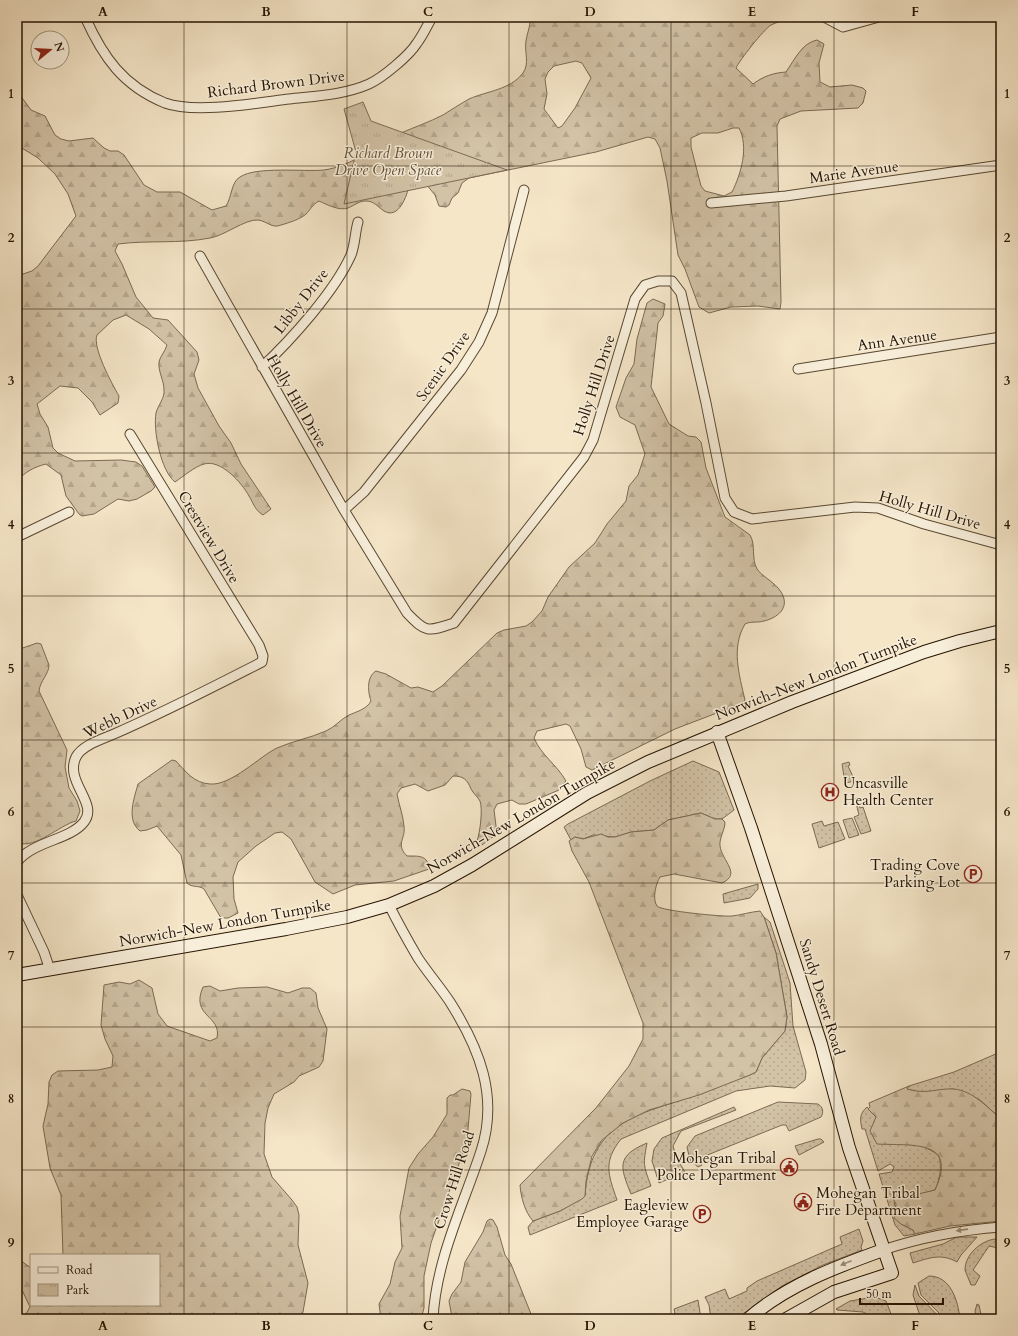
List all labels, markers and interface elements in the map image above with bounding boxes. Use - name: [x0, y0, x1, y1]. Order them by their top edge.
- text: A: [98, 3, 108, 21]
- text: B: [261, 3, 271, 21]
- text: C: [423, 3, 433, 21]
- text: D: [584, 3, 596, 21]
- text: E: [748, 3, 756, 21]
- text: F: [911, 3, 919, 21]
- north arrow: [30, 30, 70, 70]
- text: N: [50, 40, 68, 54]
- street label: Richard Brown Drive: [206, 66, 346, 102]
- text: 1: [8, 85, 14, 103]
- text: 1: [1004, 85, 1010, 103]
- park label: Richard Brown Drive Open Space: [335, 143, 441, 180]
- street label: Marie Avenue: [808, 156, 900, 188]
- text: 2: [8, 229, 15, 247]
- text: 2: [1004, 229, 1011, 247]
- street label: Libby Drive: [269, 264, 333, 338]
- street label: Ann Avenue: [856, 324, 938, 355]
- street label: Scenic Drive: [412, 327, 475, 405]
- street label: Holly Hill Drive: [568, 332, 620, 438]
- street label: Holly Hill Drive: [262, 351, 332, 452]
- text: 3: [8, 372, 15, 390]
- text: 3: [1004, 372, 1011, 390]
- street label: Holly Hill Drive: [877, 486, 983, 534]
- street label: Crestview Drive: [174, 487, 245, 587]
- text: 4: [8, 516, 15, 534]
- text: 4: [1004, 516, 1011, 534]
- street label: Norwich-New London Turnpike: [712, 629, 920, 725]
- text: 5: [8, 660, 14, 678]
- text: 5: [1004, 660, 1010, 678]
- street label: Webb Drive: [79, 691, 161, 743]
- street label: Norwich-New London Turnpike: [423, 754, 619, 878]
- place label: Uncasville Health Center: [843, 773, 934, 810]
- hospital icon: Uncasville Health Center: [820, 782, 840, 802]
- text: 6: [8, 803, 15, 821]
- text: 6: [1004, 803, 1011, 821]
- place label: Trading Cove Parking Lot: [870, 855, 960, 892]
- parking icon: Trading Cove Parking Lot: [963, 864, 983, 884]
- street label: Norwich-New London Turnpike: [118, 894, 333, 951]
- street label: Sandy Desert Road: [795, 936, 849, 1058]
- text: 7: [8, 947, 15, 965]
- text: 7: [1004, 947, 1011, 965]
- text: 8: [8, 1090, 14, 1108]
- text: 8: [1004, 1090, 1010, 1108]
- street label: Crow Hill Road: [429, 1128, 479, 1232]
- place label: Mohegan Tribal Police Department: [657, 1148, 776, 1185]
- public building icon: Mohegan Tribal Police Department: [779, 1157, 799, 1177]
- place label: Mohegan Tribal Fire Department: [816, 1183, 922, 1220]
- public building icon: Mohegan Tribal Fire Department: [793, 1192, 813, 1212]
- place label: Eagleview Employee Garage: [576, 1195, 689, 1232]
- parking icon: Eagleview Employee Garage: [692, 1204, 712, 1224]
- one-way arrow: [956, 1227, 968, 1233]
- text: 9: [8, 1234, 15, 1252]
- text: 9: [1004, 1234, 1011, 1252]
- legend: [30, 1254, 160, 1306]
- one-way arrow: [840, 1261, 852, 1267]
- text: Road: [66, 1262, 93, 1278]
- scale bar: [860, 1280, 943, 1306]
- text: Park: [66, 1282, 90, 1298]
- text: 50 m: [866, 1286, 893, 1302]
- text: A: [98, 1317, 108, 1335]
- text: B: [261, 1317, 271, 1335]
- text: C: [423, 1317, 433, 1335]
- text: D: [584, 1317, 596, 1335]
- text: E: [748, 1317, 756, 1335]
- text: F: [911, 1317, 919, 1335]

